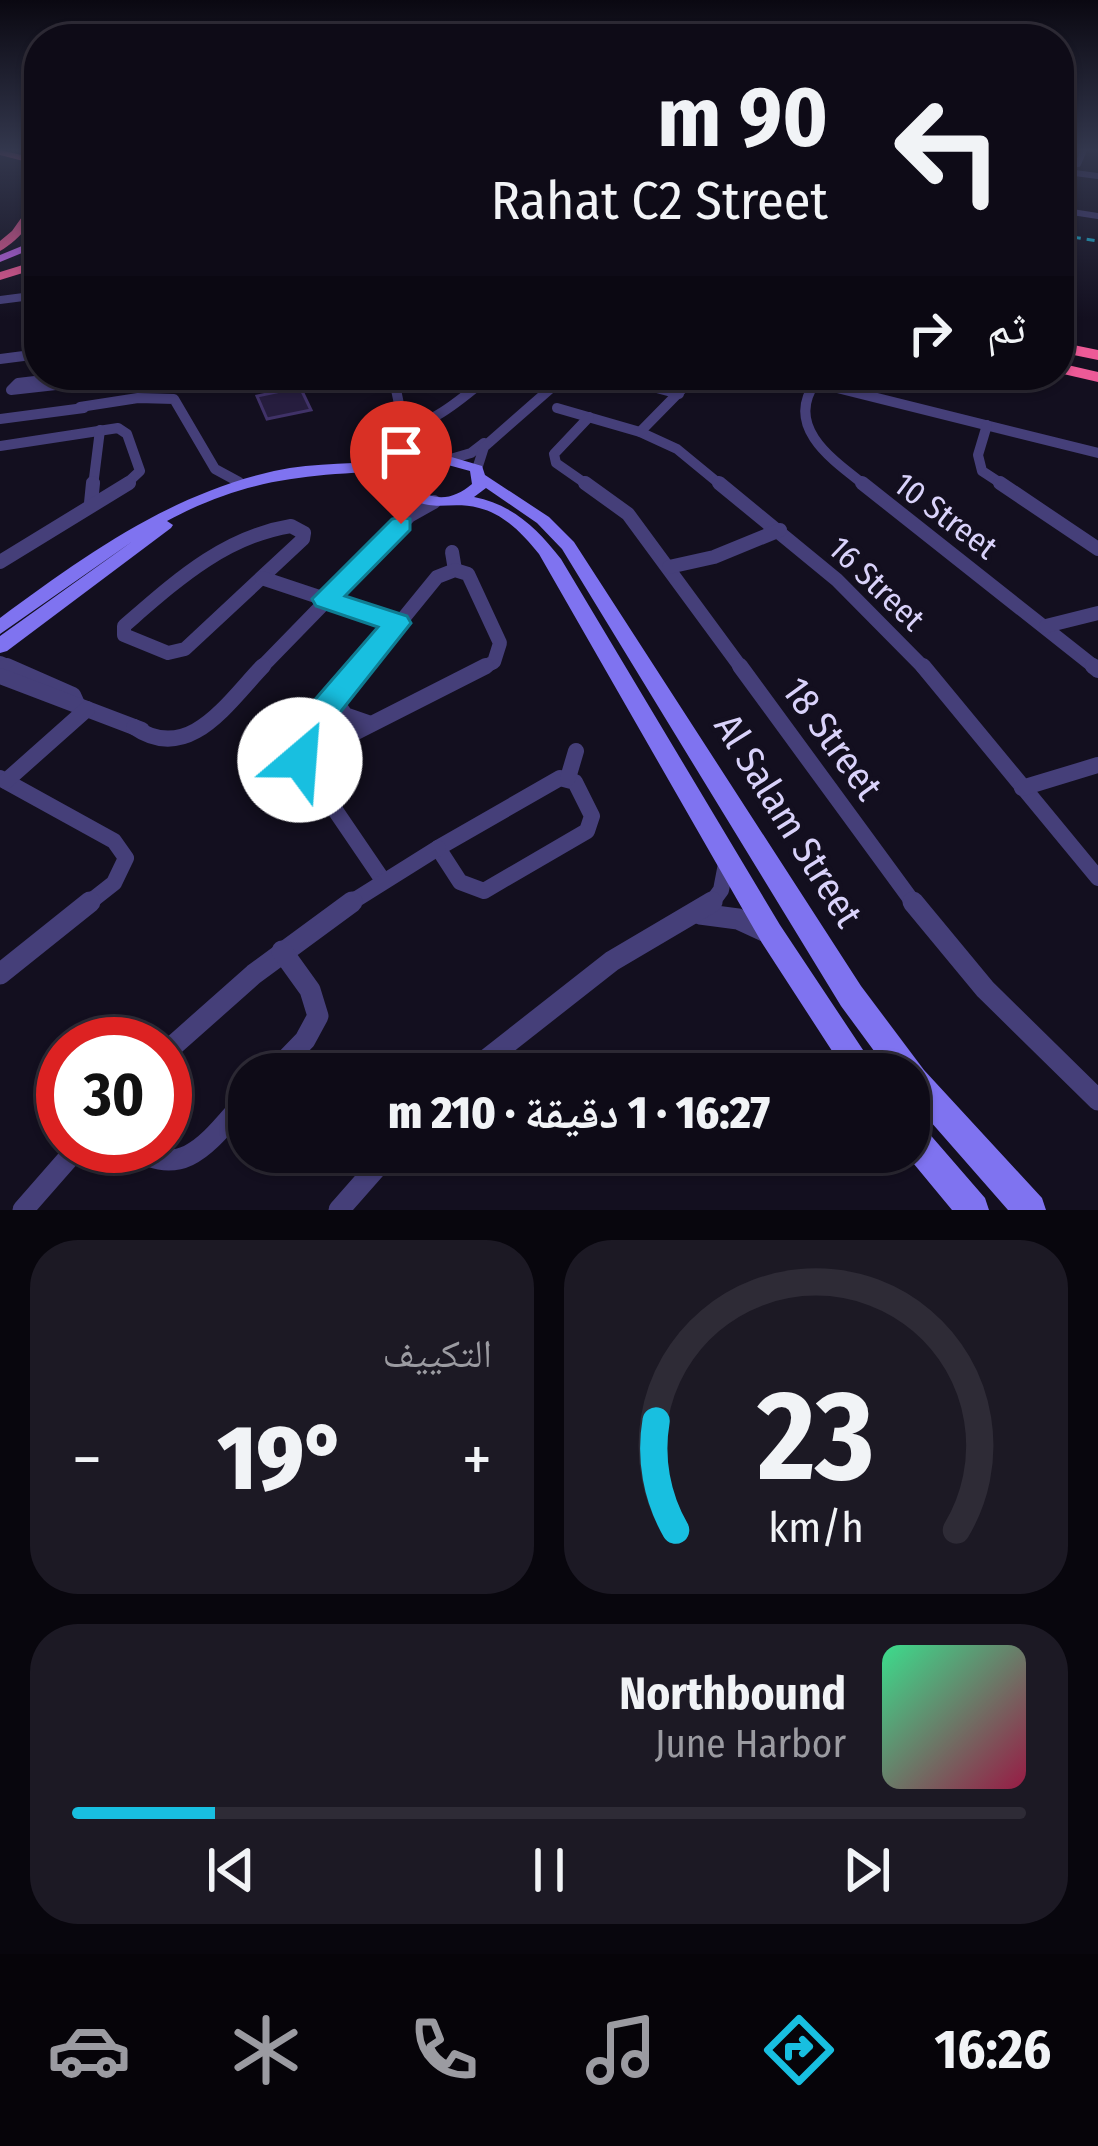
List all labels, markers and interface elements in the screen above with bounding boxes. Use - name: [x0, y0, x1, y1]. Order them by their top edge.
- text: 90 m: [657, 67, 828, 168]
- icon: left: [870, 72, 1026, 228]
- text: Rahat C2 Street: [491, 169, 828, 233]
- icon: right: [897, 300, 963, 366]
- text: ثم: [987, 301, 1026, 355]
- pin: [350, 401, 452, 524]
- icon: arrive: [368, 419, 434, 485]
- street label: 10 Street: [886, 464, 1005, 568]
- street label: 16 Street: [820, 528, 933, 639]
- street label: 18 Street: [773, 669, 892, 809]
- position arrow: [237, 697, 363, 823]
- street label: Al Salam Street: [704, 706, 872, 936]
- speed limit sign: 30: [36, 1017, 192, 1173]
- text: 16:27 · 1 دقيقة · 210 m: [388, 1086, 770, 1140]
- text: التكييف: [383, 1331, 492, 1377]
- text: 23: [757, 1362, 874, 1512]
- text: 19°: [218, 1405, 346, 1513]
- text: −: [72, 1420, 102, 1499]
- text: +: [462, 1420, 492, 1499]
- text: km/h: [768, 1502, 864, 1553]
- text: Northbound: [619, 1667, 846, 1721]
- text: June Harbor: [655, 1721, 846, 1767]
- icon: previous: [198, 1837, 264, 1903]
- icon: pause: [516, 1837, 582, 1903]
- icon: next: [834, 1837, 900, 1903]
- icon: car: [47, 2008, 131, 2092]
- icon: climate: [224, 2008, 308, 2092]
- icon: phone: [402, 2008, 486, 2092]
- icon: music: [579, 2008, 663, 2092]
- icon: directions: [757, 2008, 841, 2092]
- text: 16:26: [935, 2018, 1051, 2082]

